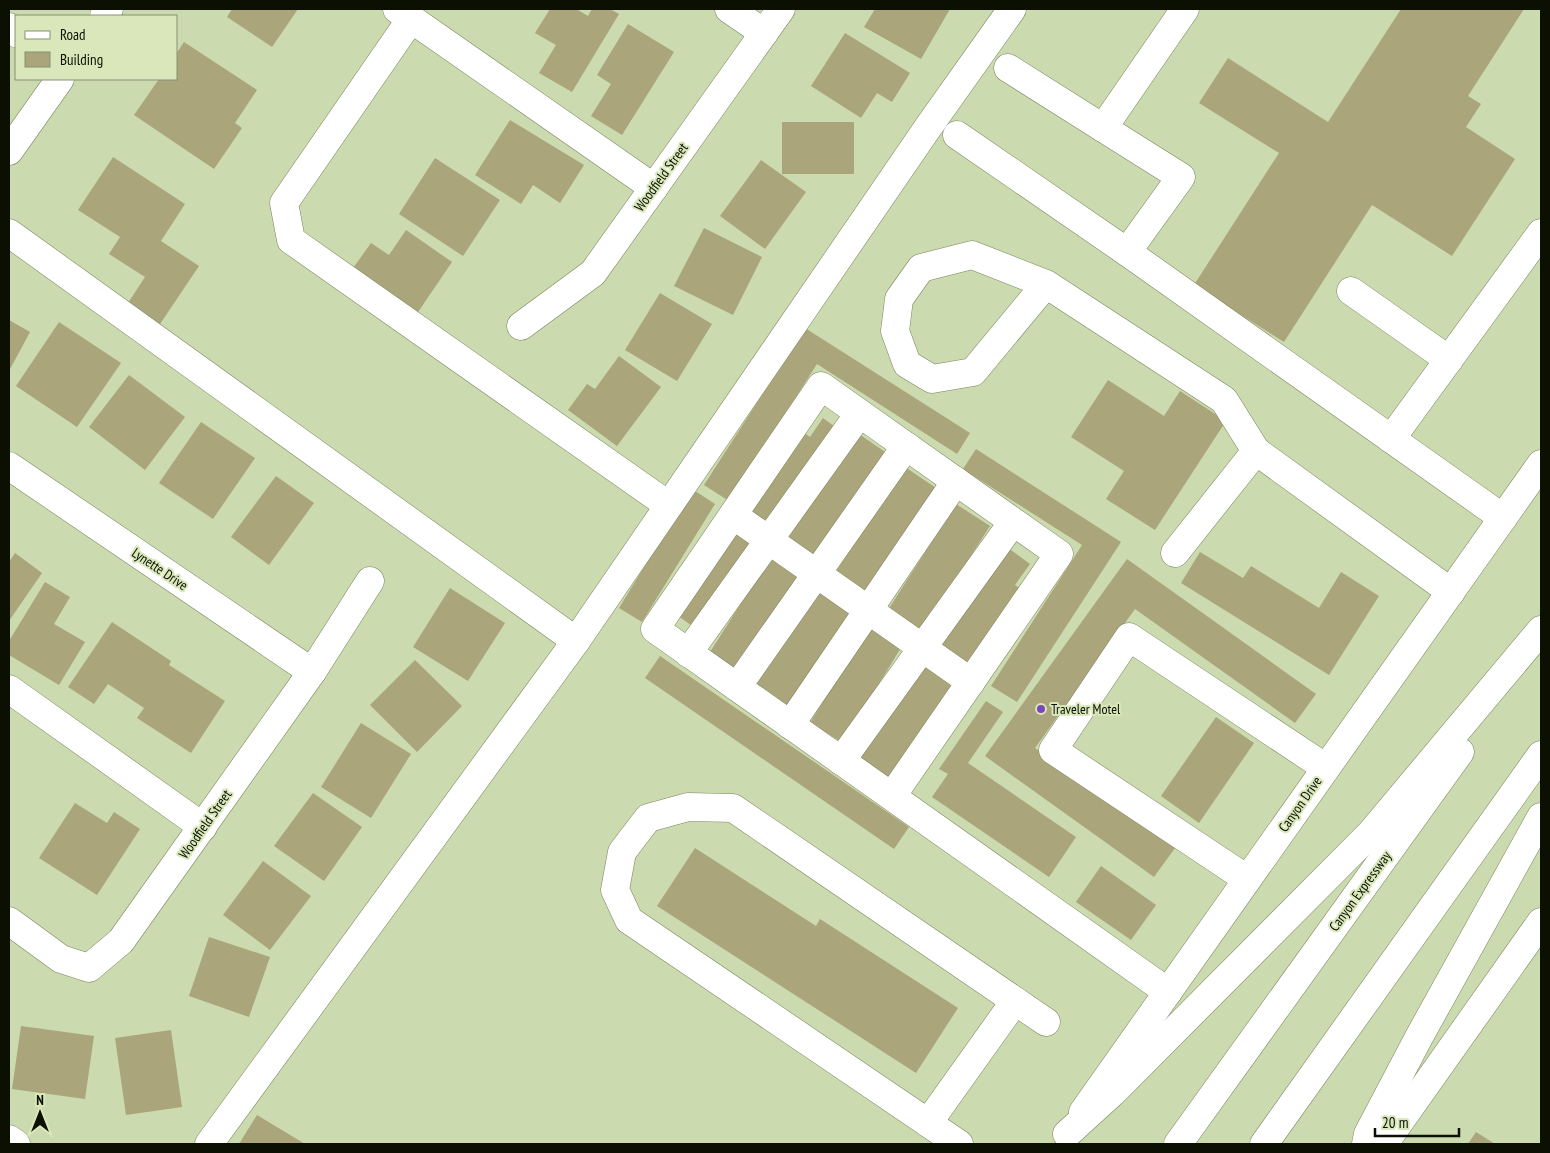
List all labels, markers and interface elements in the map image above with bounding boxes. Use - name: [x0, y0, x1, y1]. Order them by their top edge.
- legend: [15, 15, 178, 80]
- text: Road: [60, 25, 86, 44]
- text: Building: [60, 50, 103, 69]
- street label: Woodfield Street: [630, 139, 692, 215]
- street label: Lynette Drive: [129, 544, 192, 594]
- place label: Traveler Motel: [1051, 700, 1121, 718]
- marker: Traveler Motel: [1035, 703, 1047, 715]
- street label: Canyon Drive: [1274, 773, 1326, 835]
- street label: Woodfield Street: [175, 786, 235, 862]
- street label: Canyon Expressway: [1325, 847, 1395, 935]
- north arrow: [15, 1088, 65, 1138]
- text: N: [36, 1091, 44, 1109]
- scale bar: [1375, 1106, 1459, 1138]
- text: 20 m: [1382, 1113, 1408, 1132]

